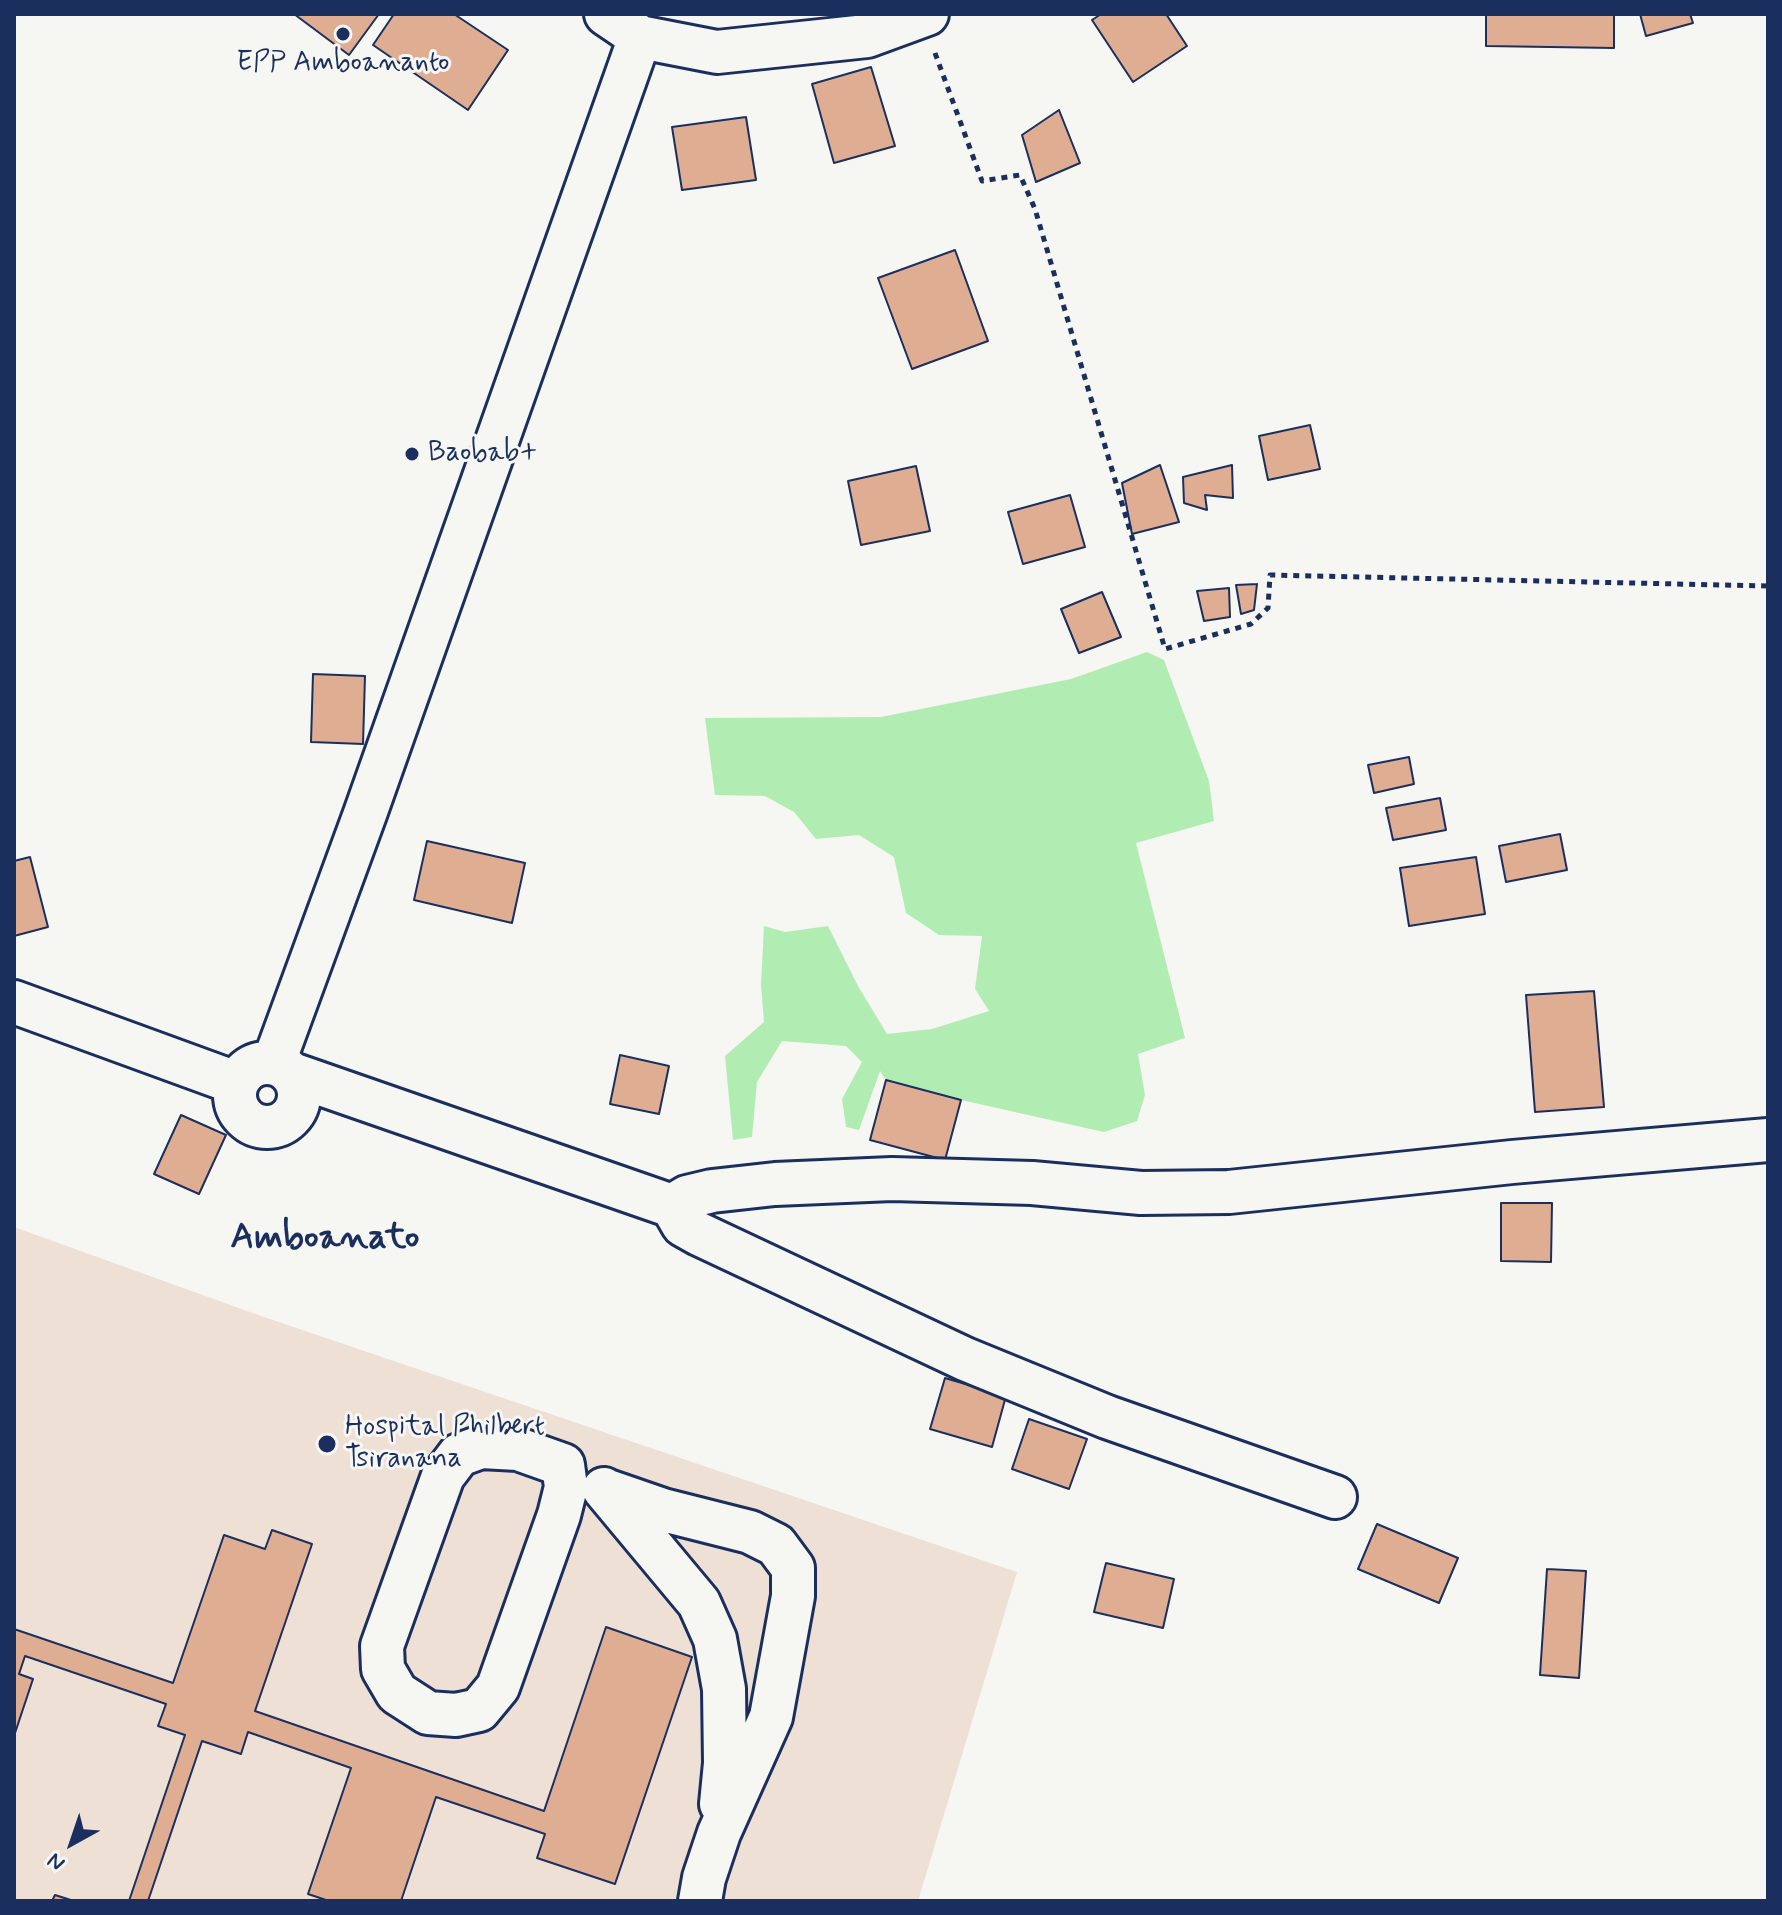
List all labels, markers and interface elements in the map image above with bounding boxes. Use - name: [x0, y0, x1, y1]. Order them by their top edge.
- marker: EPP Amboananto: [334, 25, 352, 43]
- place label: EPP Amboananto: [237, 47, 449, 81]
- place label: Baobab+: [428, 437, 538, 471]
- marker: Baobab+: [403, 445, 421, 463]
- district label: Amboanato: [231, 1217, 419, 1261]
- place label: Hospital Philbert Tsiranana: [345, 1411, 545, 1477]
- marker: Hospital Philbert Tsiranana: [316, 1433, 338, 1455]
- north arrow: [32, 1803, 112, 1883]
- text: N: [42, 1846, 71, 1877]

